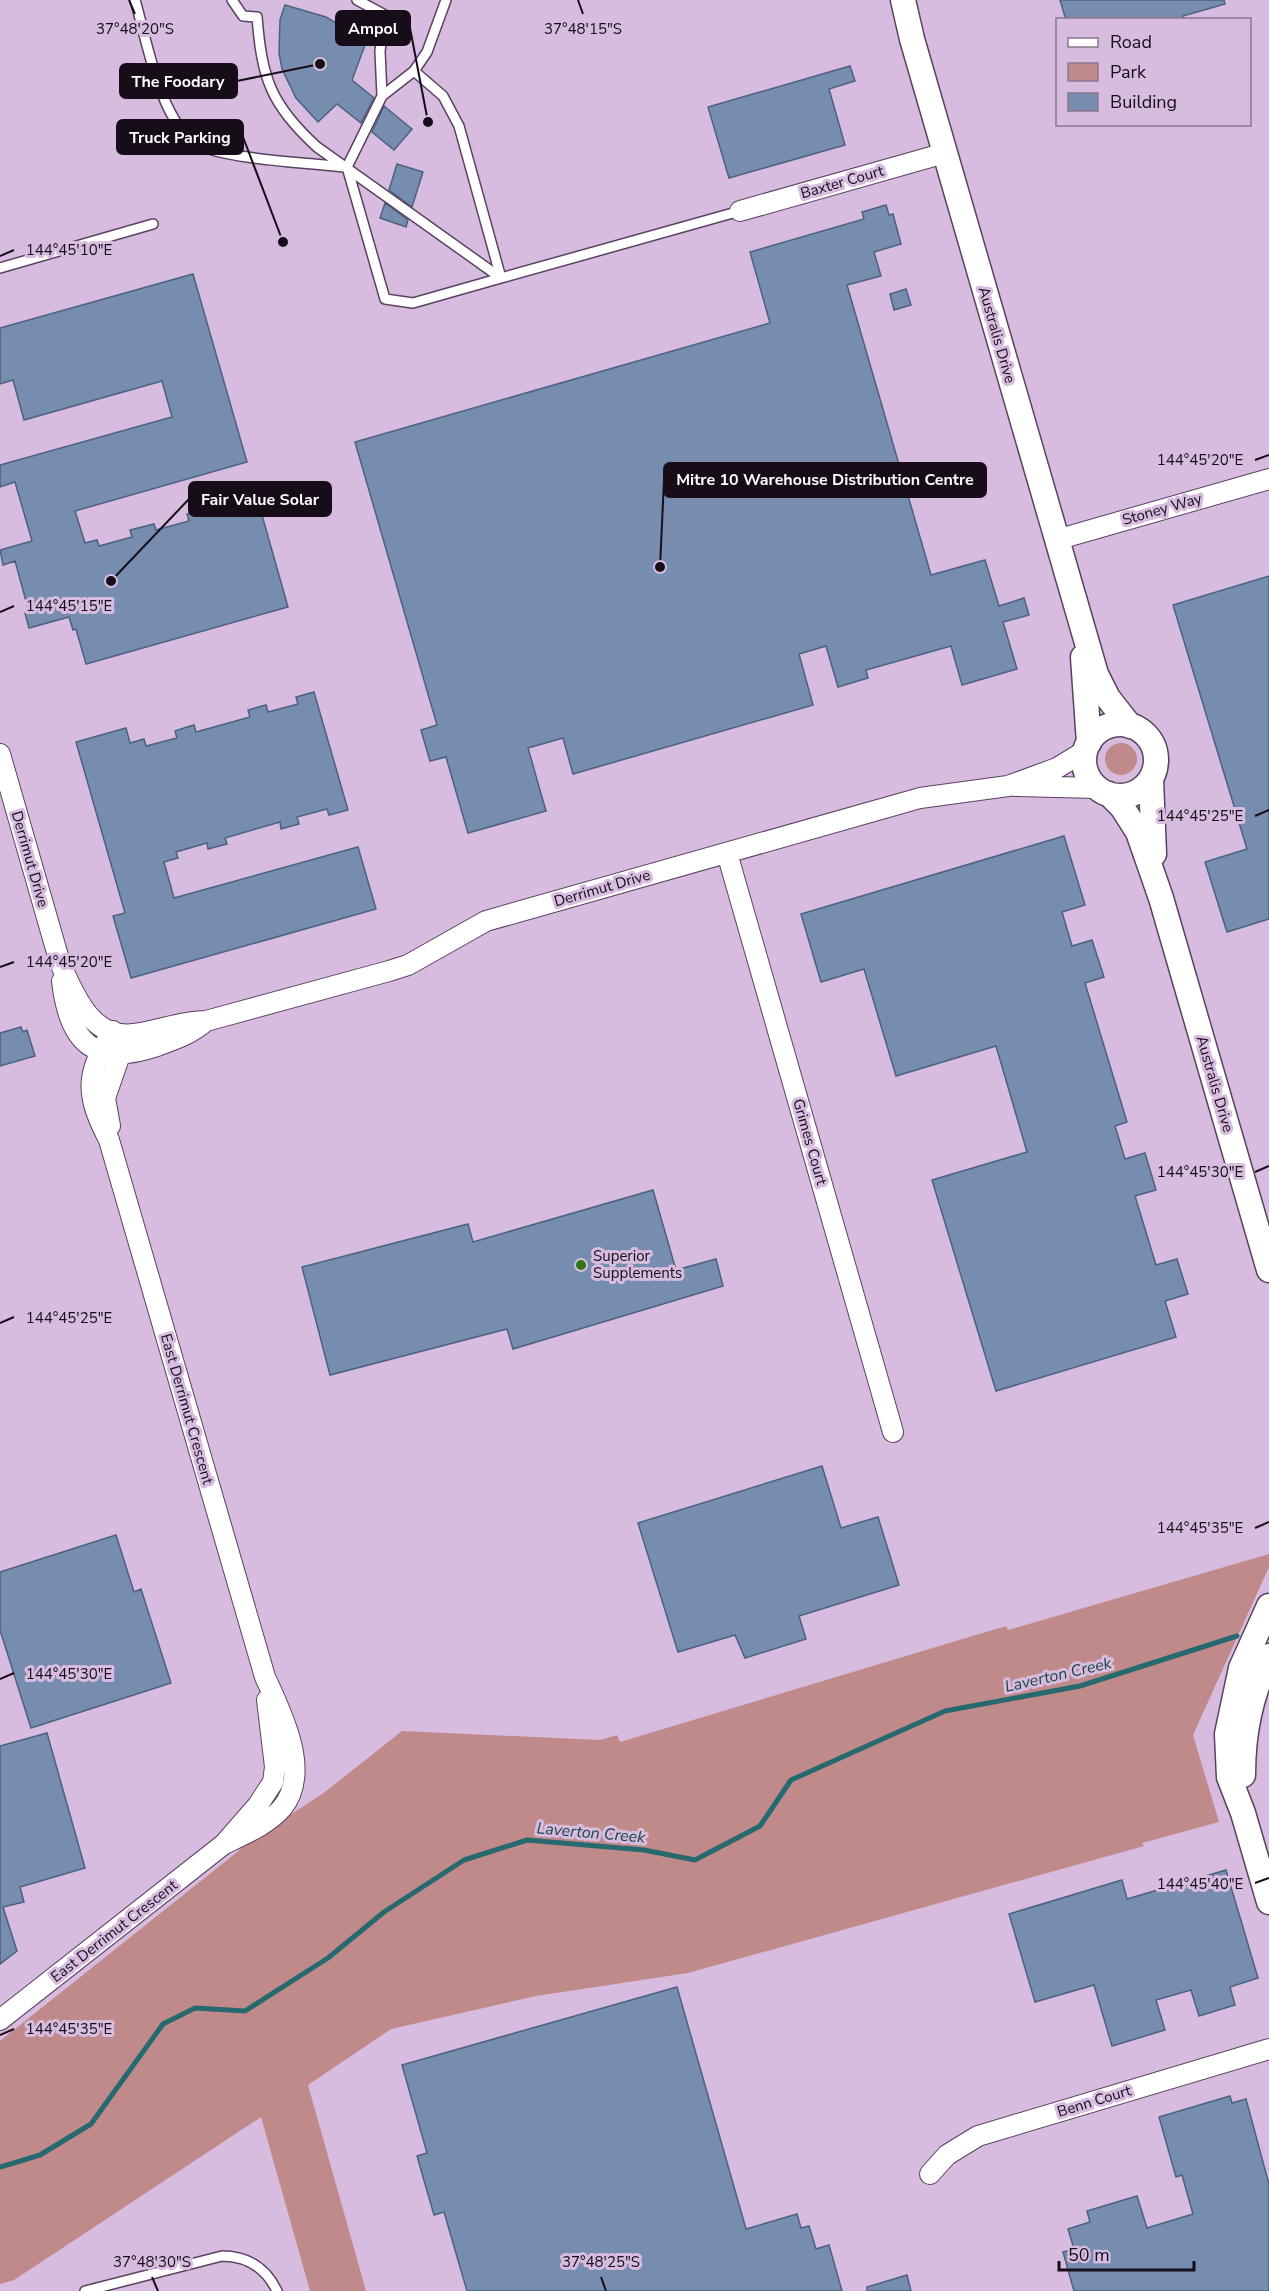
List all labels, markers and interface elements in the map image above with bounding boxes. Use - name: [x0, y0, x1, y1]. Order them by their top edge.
- callout: Ampol: [336, 11, 410, 45]
- text: Ampol: [348, 18, 398, 40]
- legend: [1056, 18, 1251, 126]
- text: 37°48'20"S: [96, 19, 174, 39]
- text: 37°48'15"S: [544, 19, 622, 39]
- text: Road: [1110, 30, 1152, 54]
- text: Park: [1110, 60, 1147, 84]
- callout: The Foodary: [120, 64, 237, 98]
- text: The Foodary: [132, 71, 225, 93]
- text: Building: [1110, 90, 1177, 114]
- callout: Truck Parking: [117, 120, 243, 154]
- text: Truck Parking: [129, 127, 231, 149]
- street label: Baxter Court: [798, 160, 887, 203]
- text: 144°45'10"E: [26, 240, 112, 260]
- street label: Australis Drive: [974, 284, 1020, 386]
- text: 144°45'20"E: [1157, 450, 1243, 470]
- callout: Mitre 10 Warehouse Distribution Centre: [664, 463, 986, 497]
- text: Mitre 10 Warehouse Distribution Centre: [676, 469, 974, 491]
- callout: Fair Value Solar: [189, 482, 331, 516]
- street label: Stoney Way: [1120, 488, 1204, 530]
- text: Fair Value Solar: [201, 489, 320, 511]
- text: 144°45'15"E: [26, 596, 112, 616]
- text: 144°45'25"E: [1157, 806, 1243, 826]
- street label: Derrimut Drive: [7, 809, 53, 909]
- street label: Derrimut Drive: [552, 865, 652, 911]
- text: 144°45'20"E: [26, 952, 112, 972]
- street label: Australis Drive: [1192, 1033, 1238, 1135]
- street label: Grimes Court: [788, 1096, 832, 1188]
- text: 144°45'30"E: [1157, 1162, 1243, 1182]
- place label: Superior Supplements: [593, 1246, 682, 1283]
- marker: Superior Supplements: [574, 1258, 588, 1272]
- text: 144°45'25"E: [26, 1308, 112, 1328]
- street label: East Derrimut Crescent: [156, 1331, 218, 1487]
- text: 144°45'35"E: [1157, 1518, 1243, 1538]
- water label: Laverton Creek: [1003, 1652, 1115, 1698]
- text: 144°45'30"E: [26, 1664, 112, 1684]
- water label: Laverton Creek: [536, 1817, 647, 1849]
- text: 144°45'40"E: [1157, 1874, 1243, 1894]
- street label: East Derrimut Crescent: [47, 1875, 182, 1987]
- text: 144°45'35"E: [26, 2019, 112, 2039]
- street label: Benn Court: [1055, 2080, 1134, 2122]
- scale bar: [1059, 2234, 1194, 2272]
- text: 50 m: [1068, 2243, 1110, 2267]
- text: 37°48'30"S: [113, 2252, 191, 2272]
- text: 37°48'25"S: [562, 2252, 640, 2272]

